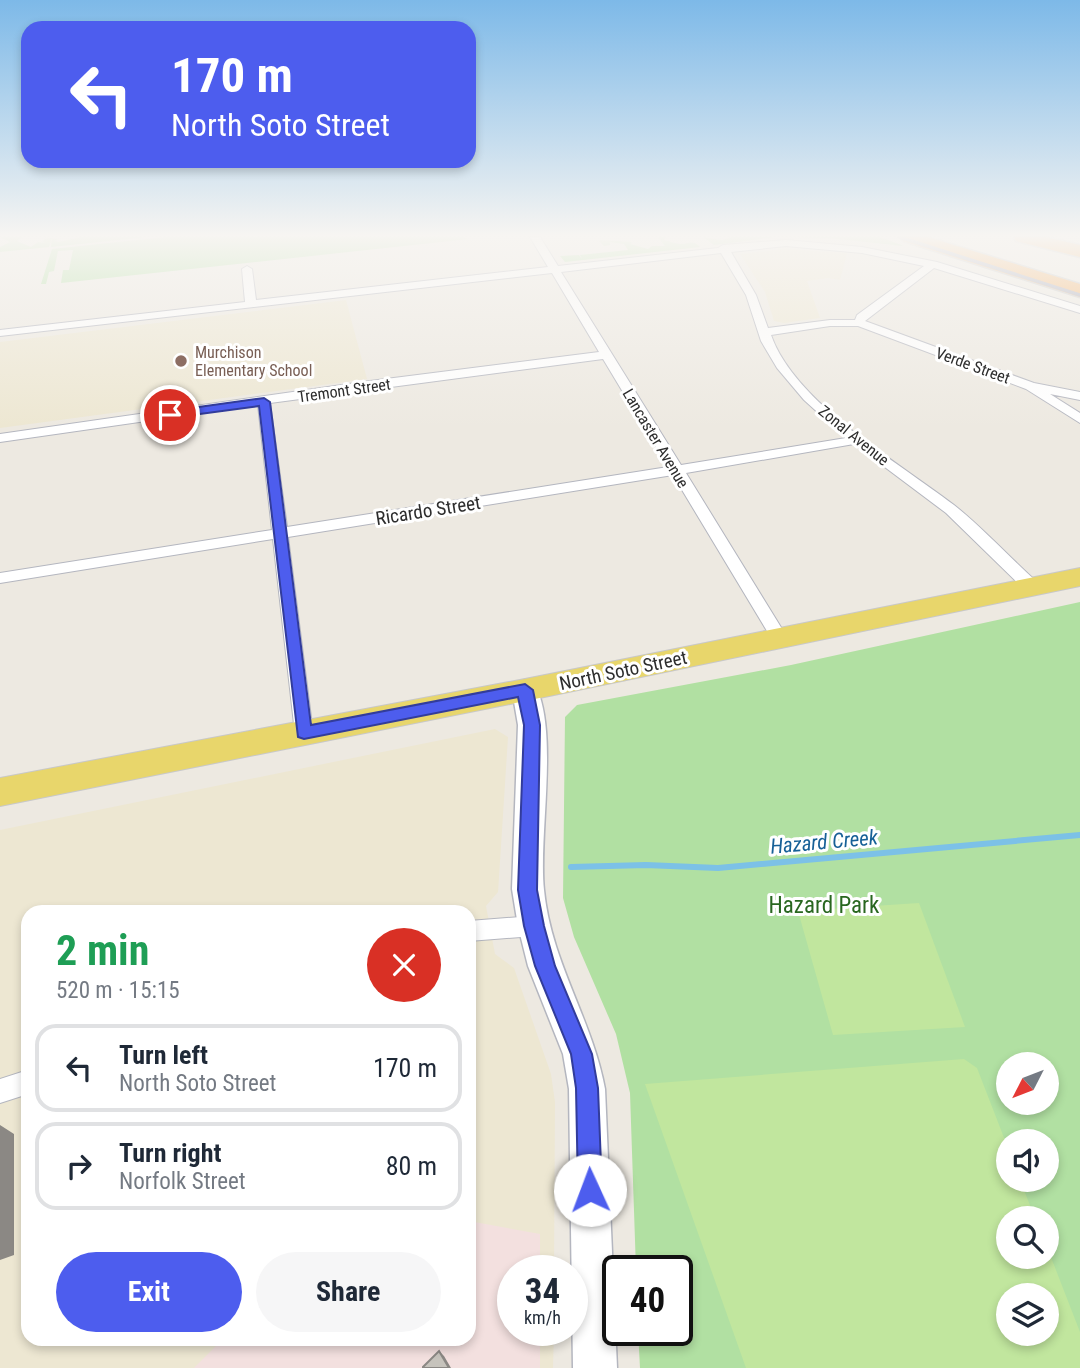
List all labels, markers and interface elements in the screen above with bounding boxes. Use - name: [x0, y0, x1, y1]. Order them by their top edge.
- text: 170 m: [171, 47, 293, 104]
- icon: left: [56, 49, 147, 140]
- text: North Soto Street: [171, 106, 390, 144]
- place label: Murchison Elementary School: [195, 343, 312, 380]
- street label: Verde Street: [933, 343, 1013, 388]
- marker: Murchison Elementary School: [173, 353, 189, 369]
- street label: Tremont Street: [296, 375, 392, 406]
- pin: [140, 385, 200, 445]
- street label: Lancaster Avenue: [619, 385, 693, 491]
- icon: arrive: [151, 396, 189, 434]
- street label: Zonal Avenue: [815, 401, 893, 470]
- street label: Ricardo Street: [374, 491, 482, 530]
- street label: North Soto Street: [557, 646, 689, 695]
- water label: Hazard Creek: [769, 825, 880, 859]
- park label: Hazard Park: [769, 892, 880, 919]
- text: 2 min: [56, 926, 149, 975]
- button: close: [367, 928, 441, 1002]
- text: 520 m · 15:15: [56, 977, 180, 1004]
- text: Turn left: [119, 1040, 208, 1070]
- icon: left: [60, 1049, 98, 1087]
- north arrow: [996, 1052, 1059, 1115]
- map controls: [996, 1052, 1059, 1346]
- text: 170 m: [373, 1053, 437, 1083]
- text: North Soto Street: [119, 1070, 276, 1097]
- button: sound: [996, 1129, 1059, 1192]
- text: Turn right: [119, 1138, 221, 1168]
- icon: right: [60, 1147, 98, 1185]
- text: 80 m: [386, 1151, 437, 1181]
- position arrow: [553, 1153, 627, 1227]
- text: Norfolk Street: [119, 1168, 246, 1195]
- button: search: [996, 1206, 1059, 1269]
- button: Exit: [56, 1252, 242, 1332]
- button: Share: [256, 1252, 441, 1332]
- speed limit sign: 40: [602, 1255, 693, 1346]
- text: 34: [525, 1271, 560, 1312]
- button: layers: [996, 1283, 1059, 1346]
- text: km/h: [524, 1307, 561, 1328]

